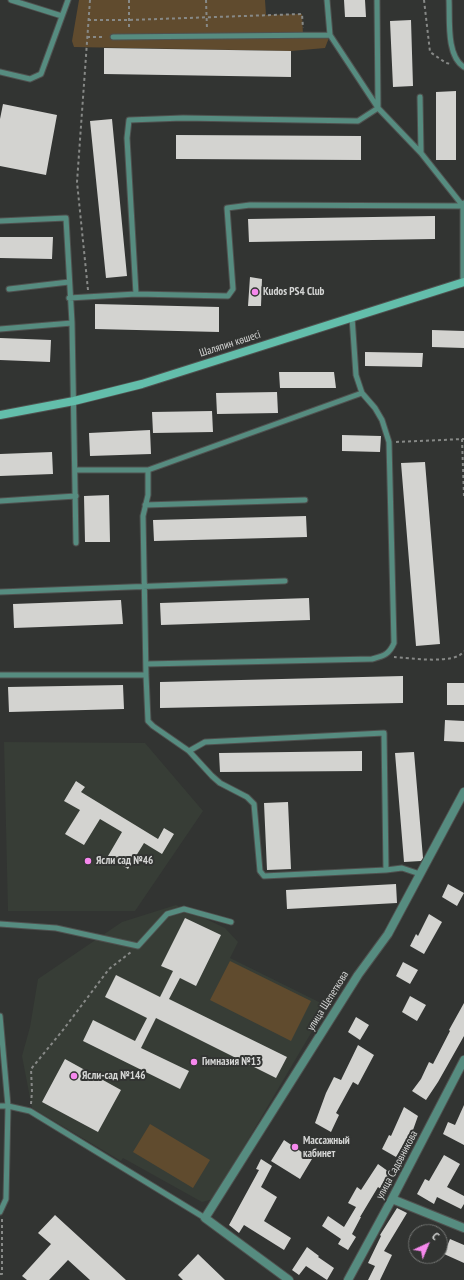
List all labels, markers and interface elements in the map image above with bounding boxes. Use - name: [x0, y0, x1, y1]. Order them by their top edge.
- place label: Kudos PS4 Club: [263, 285, 324, 299]
- marker: Kudos PS4 Club: [250, 287, 260, 297]
- street label: Шаляпин көшесі: [198, 328, 262, 360]
- place label: Ясли сад №46: [96, 854, 153, 868]
- marker: Ясли сад №46: [83, 856, 93, 866]
- street label: улица Щепеткова: [304, 969, 352, 1033]
- place label: Гимназия №13: [202, 1055, 261, 1069]
- marker: Гимназия №13: [189, 1057, 199, 1067]
- place label: Ясли-сад №146: [82, 1069, 145, 1083]
- marker: Ясли-сад №146: [69, 1071, 79, 1081]
- street label: улица Садовникова: [373, 1128, 421, 1202]
- place label: Массажный кабинет: [303, 1134, 350, 1160]
- marker: Массажный кабинет: [290, 1142, 300, 1152]
- north arrow: [408, 1224, 448, 1264]
- text: С: [429, 1229, 442, 1243]

